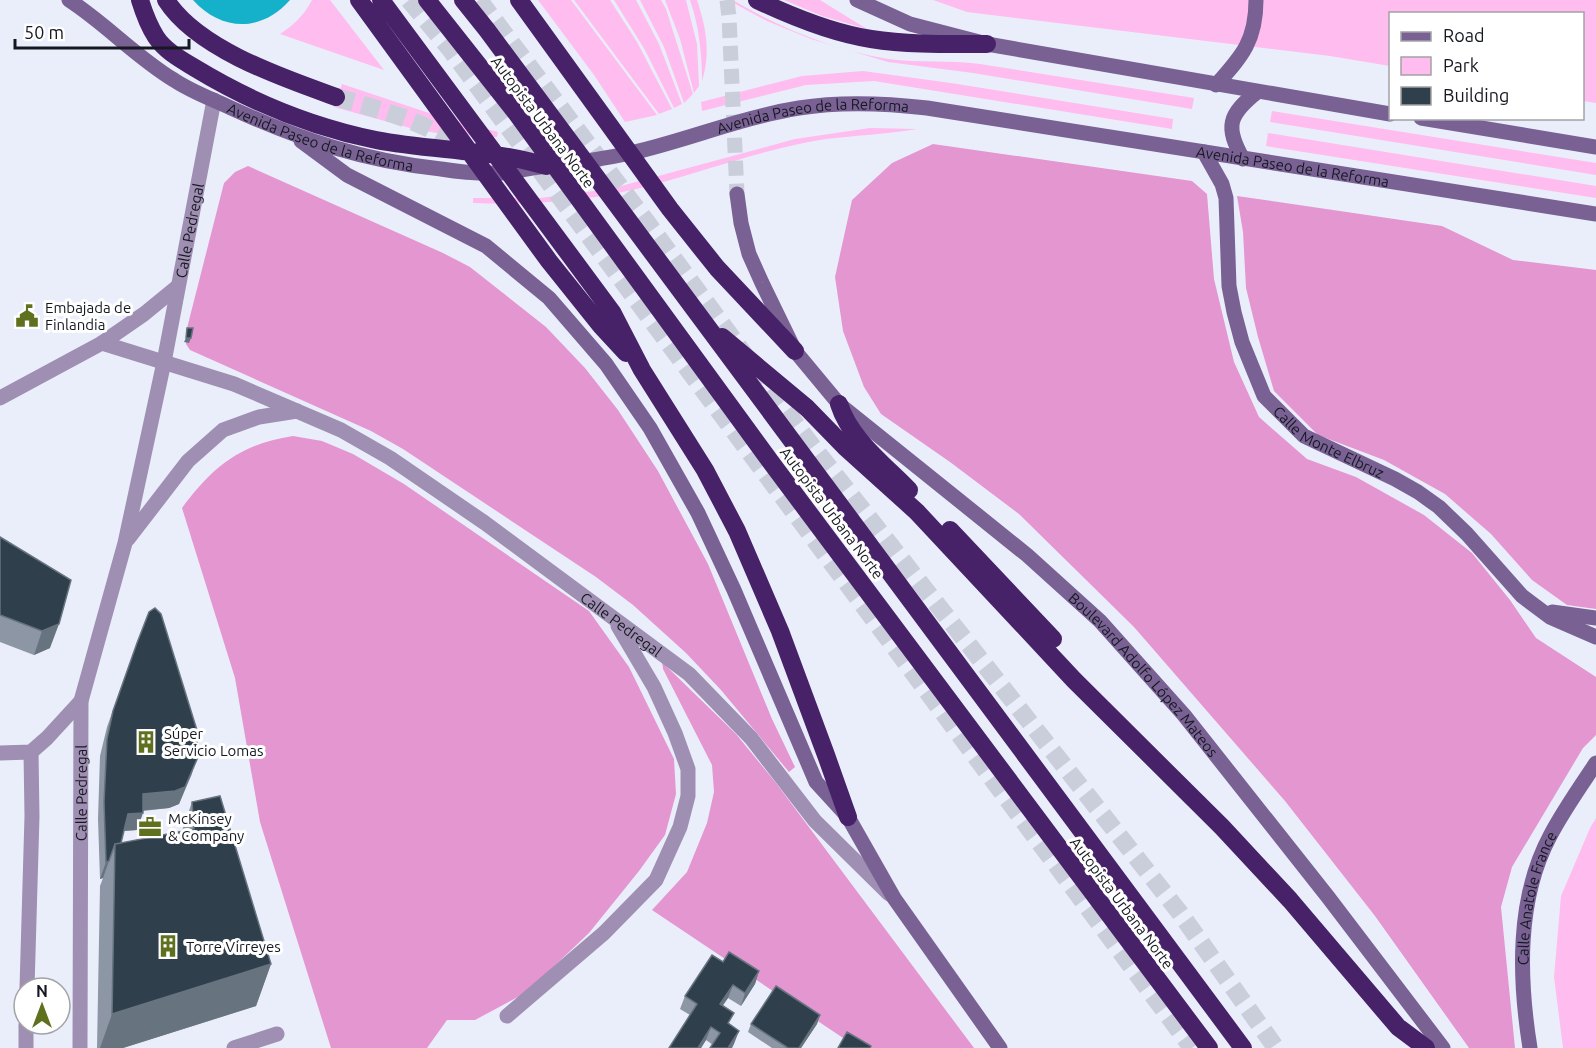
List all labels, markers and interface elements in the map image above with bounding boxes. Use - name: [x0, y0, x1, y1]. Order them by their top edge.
- scale bar: [15, 12, 189, 50]
- legend: [1389, 12, 1584, 120]
- text: 50 m: [24, 22, 64, 42]
- text: Road: [1443, 25, 1485, 45]
- street label: Autopista Urbana Norte: [488, 53, 598, 191]
- text: Park: [1443, 55, 1479, 75]
- text: Building: [1443, 85, 1509, 105]
- street label: Avenida Paseo de la Reforma: [714, 95, 910, 137]
- street label: Avenida Paseo de la Reforma: [225, 99, 415, 174]
- street label: Avenida Paseo de la Reforma: [1195, 142, 1390, 190]
- street label: Calle Pedregal: [172, 181, 206, 280]
- place label: Embajada de Finlandia: [45, 299, 131, 333]
- public building icon: Embajada de Finlandia: [14, 303, 40, 329]
- street label: Calle Monte Elbruz: [1270, 402, 1387, 481]
- street label: Autopista Urbana Norte: [777, 444, 887, 582]
- street label: Calle Pedregal: [578, 588, 665, 660]
- street label: Boulevard Adolfo López Mateos: [1066, 589, 1222, 760]
- place label: Súper Servicio Lomas: [164, 725, 264, 759]
- building icon: Súper Servicio Lomas: [133, 729, 159, 755]
- street label: Calle Pedregal: [72, 745, 89, 841]
- place label: McKinsey & Company: [168, 810, 244, 844]
- office icon: McKinsey & Company: [137, 814, 163, 840]
- street label: Calle Anatole France: [1514, 828, 1559, 965]
- street label: Autopista Urbana Norte: [1067, 834, 1177, 972]
- building icon: Torre Virreyes: [155, 933, 181, 959]
- place label: Torre Virreyes: [186, 938, 281, 955]
- north arrow: [12, 976, 72, 1036]
- text: N: [36, 982, 48, 1000]

